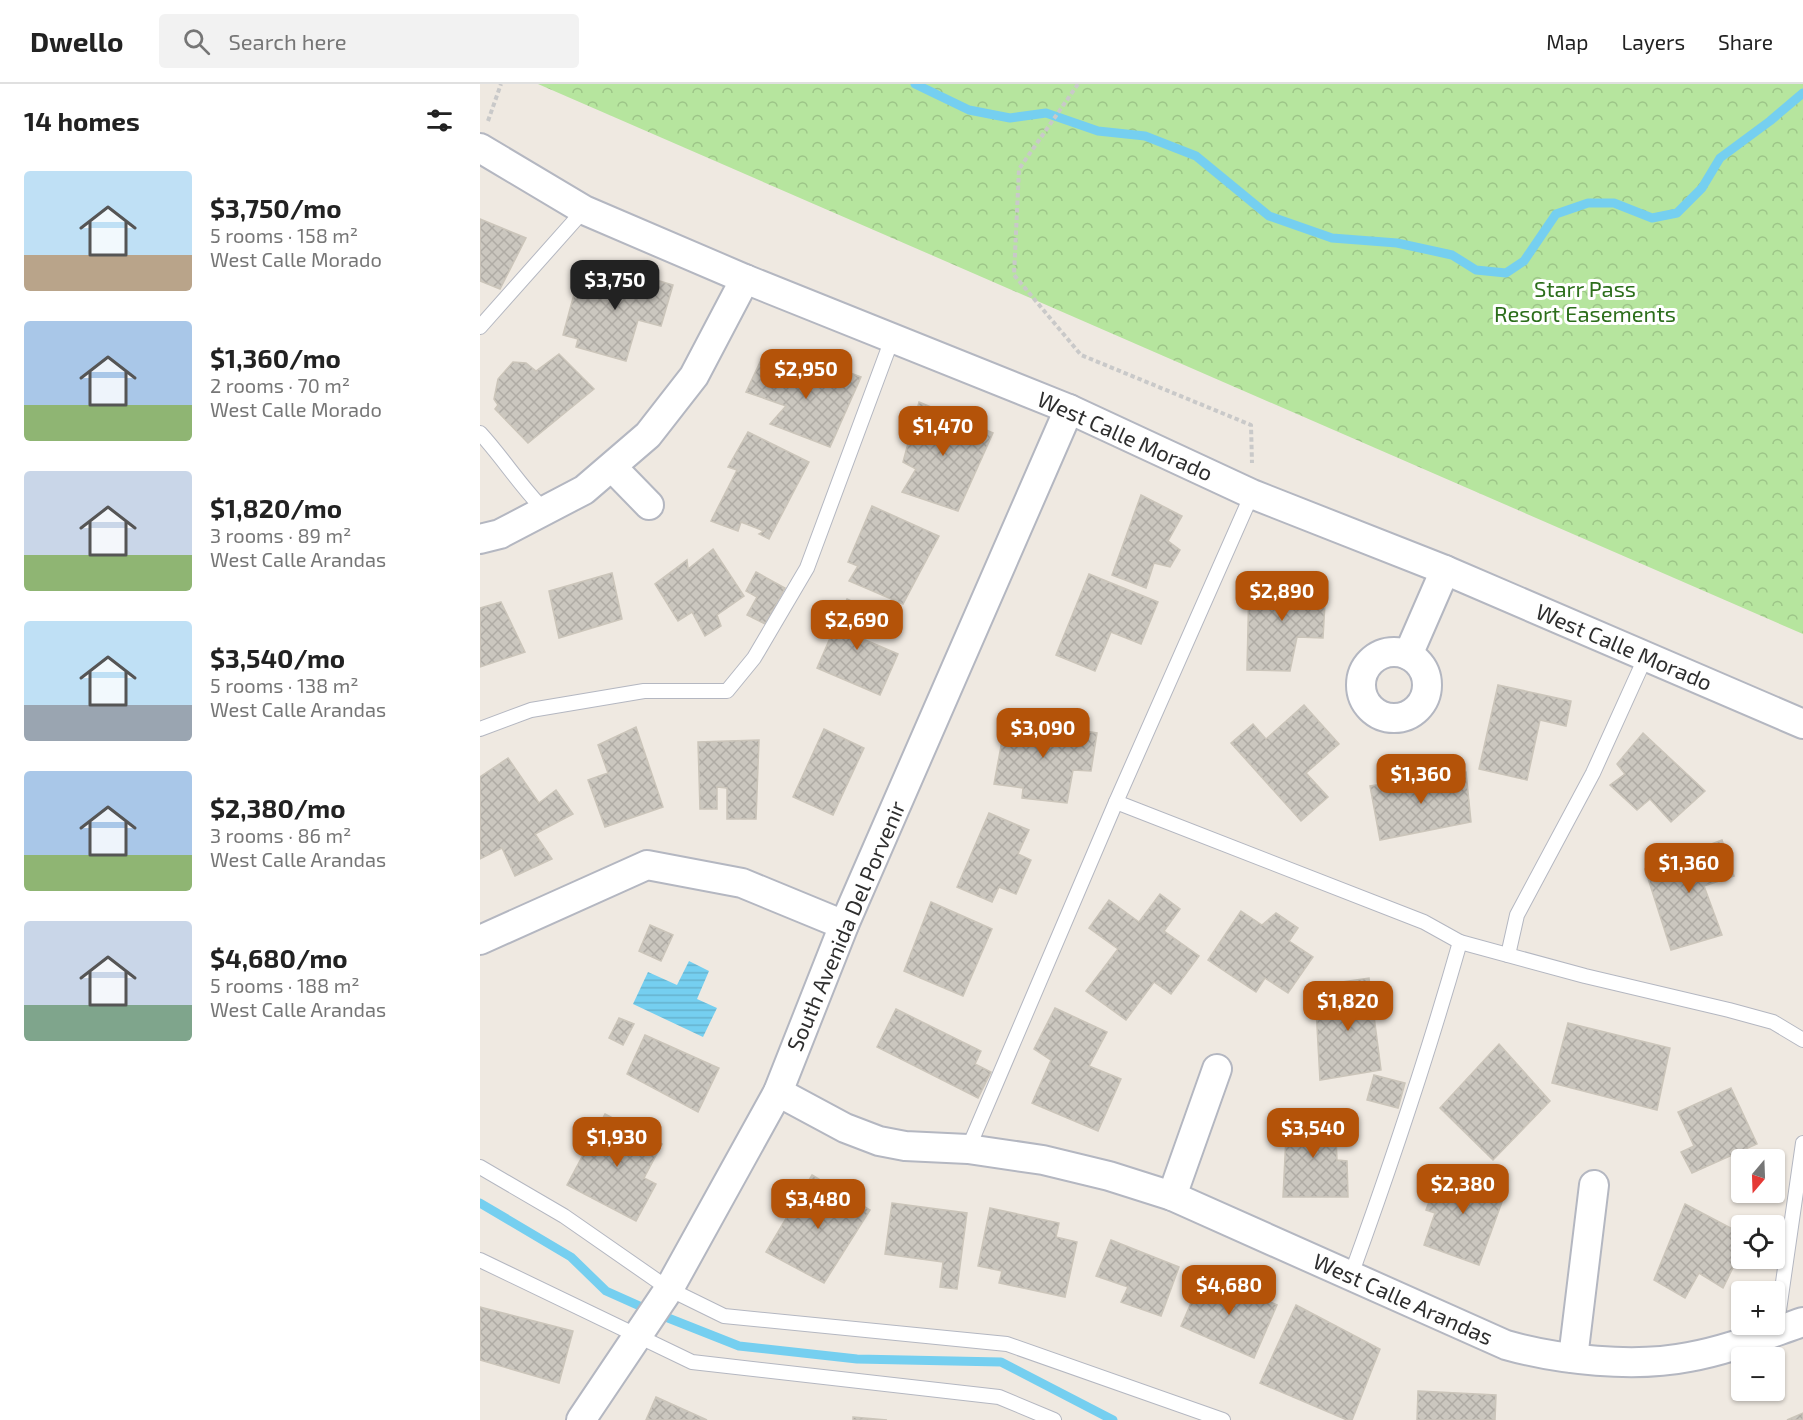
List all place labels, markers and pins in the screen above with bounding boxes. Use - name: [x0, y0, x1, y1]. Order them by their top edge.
- pin: $3,750: [566, 260, 664, 311]
- pin: $2,950: [757, 349, 855, 400]
- pin: $1,470: [894, 406, 992, 457]
- pin: $2,890: [1233, 571, 1331, 622]
- pin: $2,690: [808, 600, 906, 651]
- pin: $3,090: [994, 708, 1092, 759]
- pin: $1,360: [1372, 754, 1470, 805]
- pin: $1,360: [1640, 843, 1738, 894]
- pin: $1,820: [1299, 981, 1397, 1032]
- pin: $3,540: [1264, 1108, 1362, 1159]
- pin: $1,930: [568, 1117, 666, 1168]
- pin: $2,380: [1414, 1164, 1512, 1215]
- pin: $3,480: [769, 1179, 867, 1230]
- pin: $4,680: [1180, 1265, 1278, 1316]

